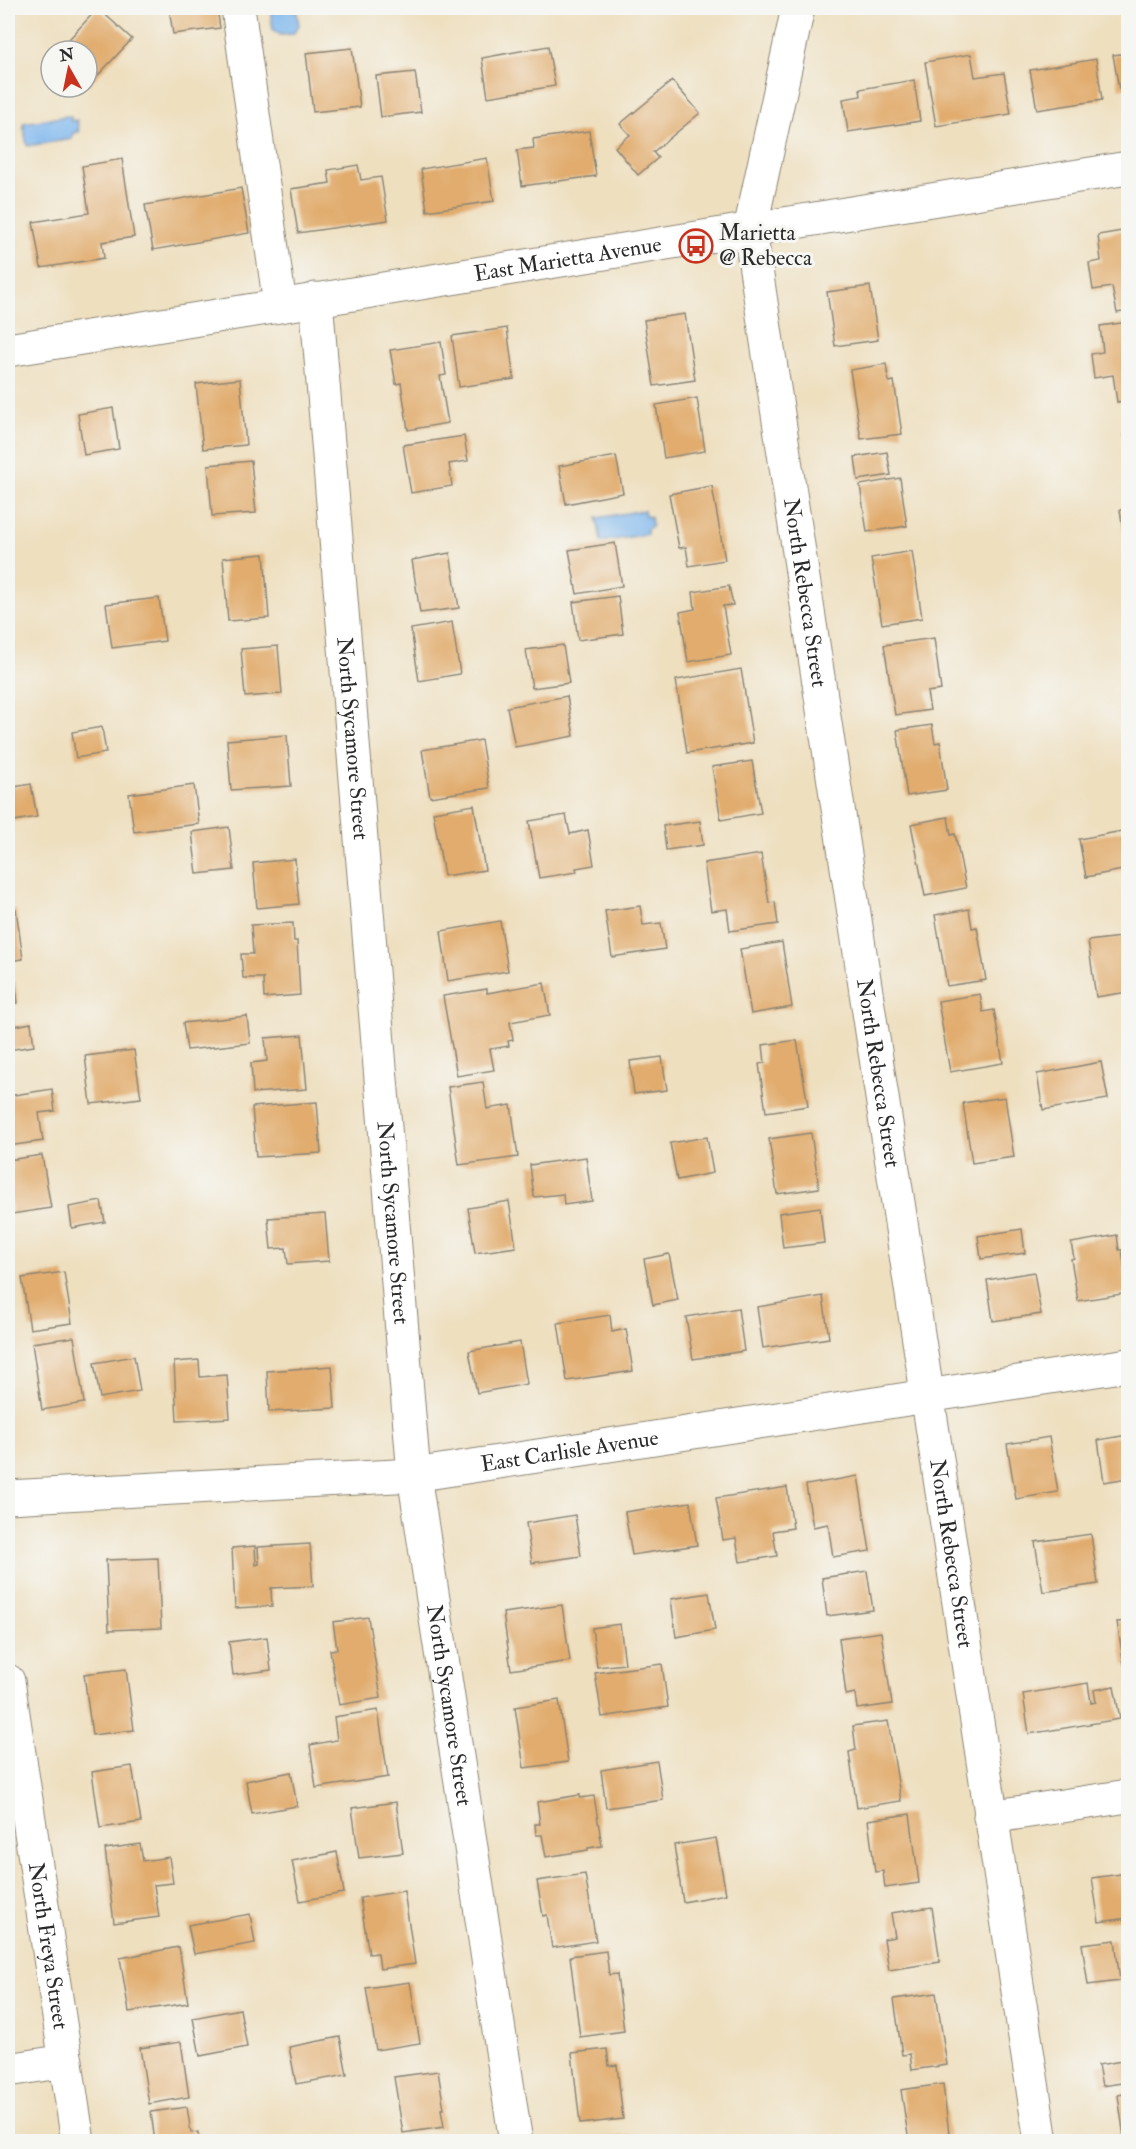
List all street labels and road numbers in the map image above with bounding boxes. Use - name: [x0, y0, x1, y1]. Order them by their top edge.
- street label: East Marietta Avenue: [472, 230, 663, 288]
- street label: North Rebecca Street: [777, 496, 833, 689]
- street label: North Sycamore Street: [330, 636, 375, 841]
- street label: North Rebecca Street: [850, 977, 907, 1169]
- street label: North Sycamore Street: [371, 1120, 415, 1325]
- street label: East Carlisle Avenue: [479, 1424, 660, 1479]
- street label: North Rebecca Street: [923, 1457, 980, 1650]
- street label: North Sycamore Street: [420, 1603, 478, 1808]
- street label: North Freya Street: [22, 1861, 75, 2031]

